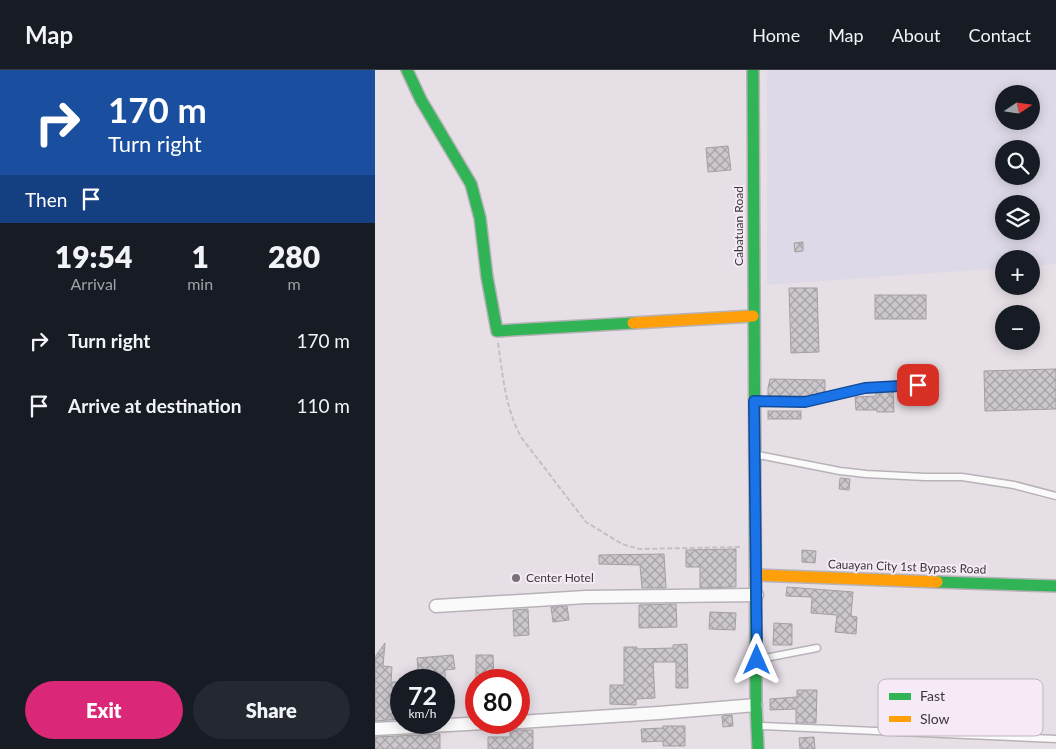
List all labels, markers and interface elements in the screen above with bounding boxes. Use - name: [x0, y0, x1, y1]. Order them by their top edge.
- text: Map: [25, 20, 73, 49]
- text: Home: [752, 24, 800, 46]
- text: Map: [828, 24, 864, 46]
- text: About: [892, 24, 941, 46]
- text: Contact: [969, 24, 1031, 46]
- north arrow: [995, 85, 1040, 130]
- map controls: [995, 85, 1040, 350]
- text: 170 m: [108, 88, 207, 130]
- icon: right: [25, 90, 90, 155]
- text: Turn right: [108, 130, 202, 157]
- button: search: [995, 140, 1040, 185]
- icon: arrive: [77, 185, 105, 213]
- street label: Cabatuan Road: [731, 186, 746, 266]
- text: Then: [25, 188, 67, 211]
- button: layers: [995, 195, 1040, 240]
- text: 19:54: [55, 238, 132, 274]
- text: 1: [191, 238, 209, 274]
- text: 280: [268, 238, 320, 274]
- button: +: [995, 250, 1040, 295]
- text: Arrival: [71, 274, 117, 293]
- text: min: [187, 274, 213, 293]
- text: m: [287, 274, 301, 293]
- button: −: [995, 305, 1040, 350]
- icon: right: [25, 327, 53, 355]
- text: Turn right: [68, 329, 150, 352]
- text: 170 m: [296, 329, 350, 352]
- pin: [897, 364, 939, 406]
- icon: arrive: [904, 371, 932, 399]
- icon: arrive: [25, 392, 53, 420]
- text: Arrive at destination: [68, 394, 241, 417]
- text: 110 m: [296, 394, 350, 417]
- street label: Cauayan City 1st Bypass Road: [828, 556, 987, 577]
- place label: Center Hotel: [526, 570, 594, 585]
- marker: Center Hotel: [510, 572, 522, 584]
- position arrow: [730, 633, 782, 685]
- speed limit sign: 80: [465, 669, 530, 734]
- legend: [878, 679, 1043, 736]
- text: 72: [408, 680, 437, 710]
- button: Exit: [25, 681, 183, 739]
- button: Share: [193, 681, 350, 739]
- text: Fast: [920, 687, 945, 704]
- text: km/h: [408, 706, 437, 721]
- text: Slow: [920, 710, 950, 727]

